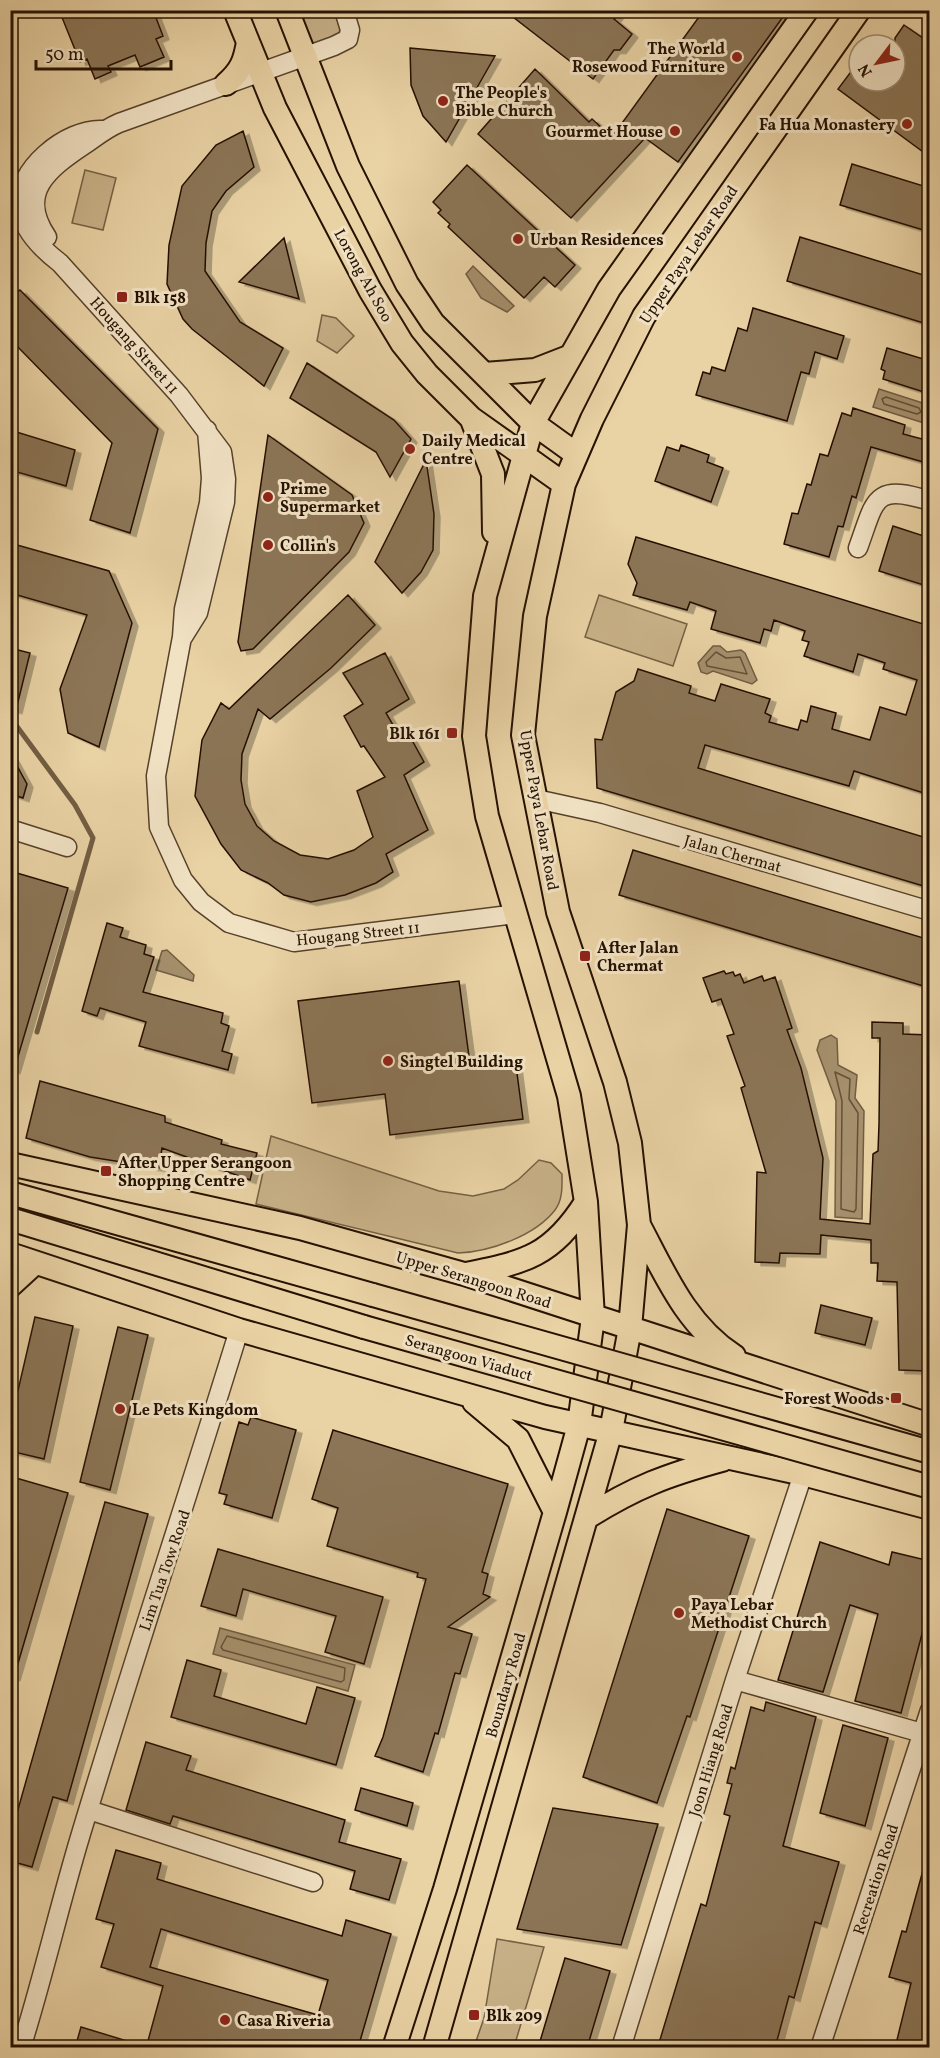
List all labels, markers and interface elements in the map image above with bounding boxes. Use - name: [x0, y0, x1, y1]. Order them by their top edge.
- scale bar: [36, 33, 171, 71]
- north arrow: [847, 33, 907, 93]
- place label: The World Rosewood Furniture: [572, 39, 725, 79]
- text: 50 m: [45, 43, 84, 68]
- marker: The World Rosewood Furniture: [730, 50, 744, 64]
- text: N: [853, 59, 878, 81]
- place label: The People's Bible Church: [455, 83, 553, 123]
- marker: The People's Bible Church: [436, 94, 450, 108]
- place label: Fa Hua Monastery: [759, 115, 895, 137]
- marker: Fa Hua Monastery: [900, 117, 914, 131]
- place label: Gourmet House: [546, 122, 663, 144]
- marker: Gourmet House: [668, 124, 682, 138]
- street label: Upper Paya Lebar Road: [635, 182, 744, 329]
- street label: Lorong Ah Soo: [328, 225, 397, 327]
- place label: Urban Residences: [530, 230, 664, 252]
- marker: Urban Residences: [511, 232, 525, 246]
- place label: Blk 158: [134, 288, 186, 310]
- marker: Blk 158: [115, 290, 129, 304]
- street label: Hougang Street 11: [84, 293, 183, 400]
- place label: Daily Medical Centre: [422, 431, 526, 471]
- marker: Daily Medical Centre: [403, 442, 417, 456]
- place label: Prime Supermarket: [280, 479, 380, 519]
- marker: Prime Supermarket: [261, 490, 275, 504]
- place label: Collin's: [280, 536, 336, 558]
- marker: Collin's: [261, 538, 275, 552]
- place label: Blk 161: [389, 724, 440, 746]
- marker: Blk 161: [445, 726, 459, 740]
- street label: Upper Paya Lebar Road: [513, 728, 563, 892]
- street label: Jalan Chermat: [681, 830, 784, 879]
- street label: Hougang Street 11: [295, 918, 421, 952]
- place label: After Jalan Chermat: [597, 938, 679, 978]
- marker: After Jalan Chermat: [578, 949, 592, 963]
- place label: Singtel Building: [400, 1052, 523, 1074]
- marker: Singtel Building: [381, 1054, 395, 1068]
- place label: After Upper Serangoon Shopping Centre: [118, 1153, 293, 1193]
- marker: After Upper Serangoon Shopping Centre: [99, 1164, 113, 1178]
- street label: Upper Serangoon Road: [393, 1247, 554, 1315]
- street label: Serangoon Viaduct: [402, 1330, 535, 1388]
- place label: Forest Woods: [784, 1389, 884, 1411]
- marker: Forest Woods: [889, 1391, 903, 1405]
- place label: Le Pets Kingdom: [132, 1400, 259, 1422]
- marker: Le Pets Kingdom: [113, 1402, 127, 1416]
- street label: Lim Tua Tow Road: [135, 1507, 197, 1634]
- place label: Paya Lebar Methodist Church: [691, 1595, 827, 1635]
- marker: Paya Lebar Methodist Church: [672, 1606, 686, 1620]
- street label: Boundary Road: [481, 1630, 532, 1741]
- street label: Joon Hiang Road: [684, 1701, 740, 1820]
- street label: Recreation Road: [849, 1821, 905, 1938]
- place label: Blk 209: [486, 2006, 542, 2028]
- marker: Blk 209: [467, 2008, 481, 2022]
- place label: Casa Riveria: [237, 2011, 331, 2033]
- marker: Casa Riveria: [218, 2013, 232, 2027]

